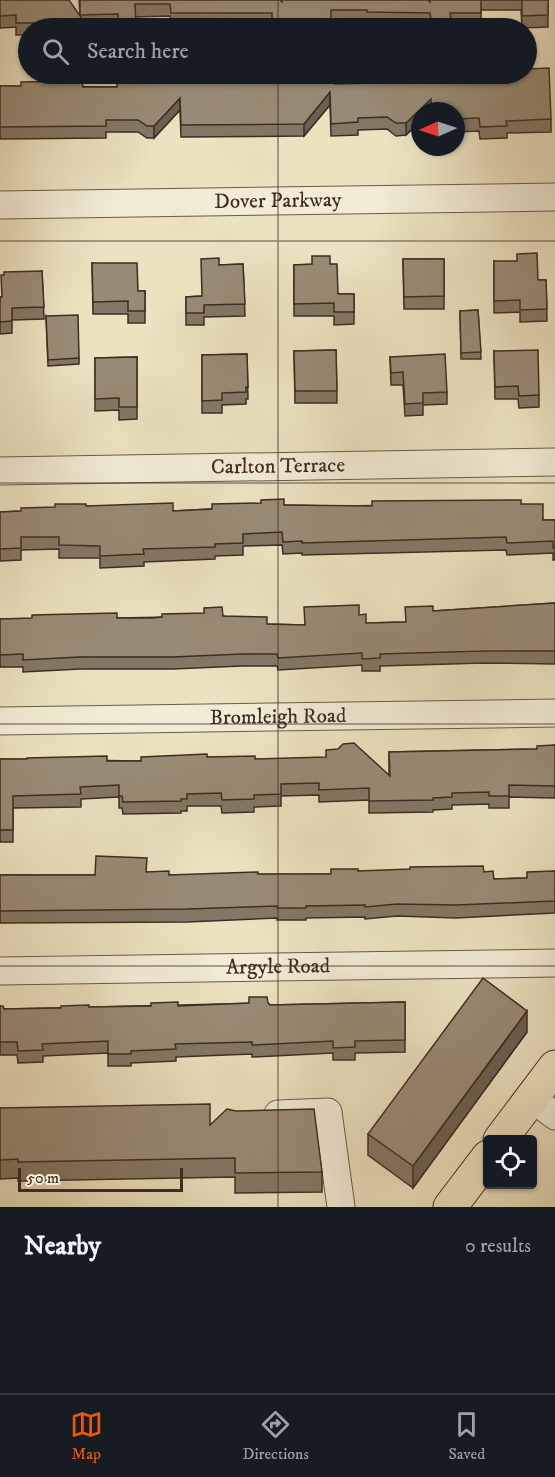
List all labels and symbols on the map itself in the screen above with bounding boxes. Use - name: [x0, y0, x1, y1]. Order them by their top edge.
- north arrow: [411, 102, 465, 156]
- street label: Dover Parkway: [214, 187, 343, 215]
- street label: Carlton Terrace: [211, 452, 346, 481]
- street label: Bromleigh Road: [209, 703, 347, 731]
- street label: Argyle Road: [226, 953, 331, 981]
- scale bar: [18, 1165, 183, 1192]

